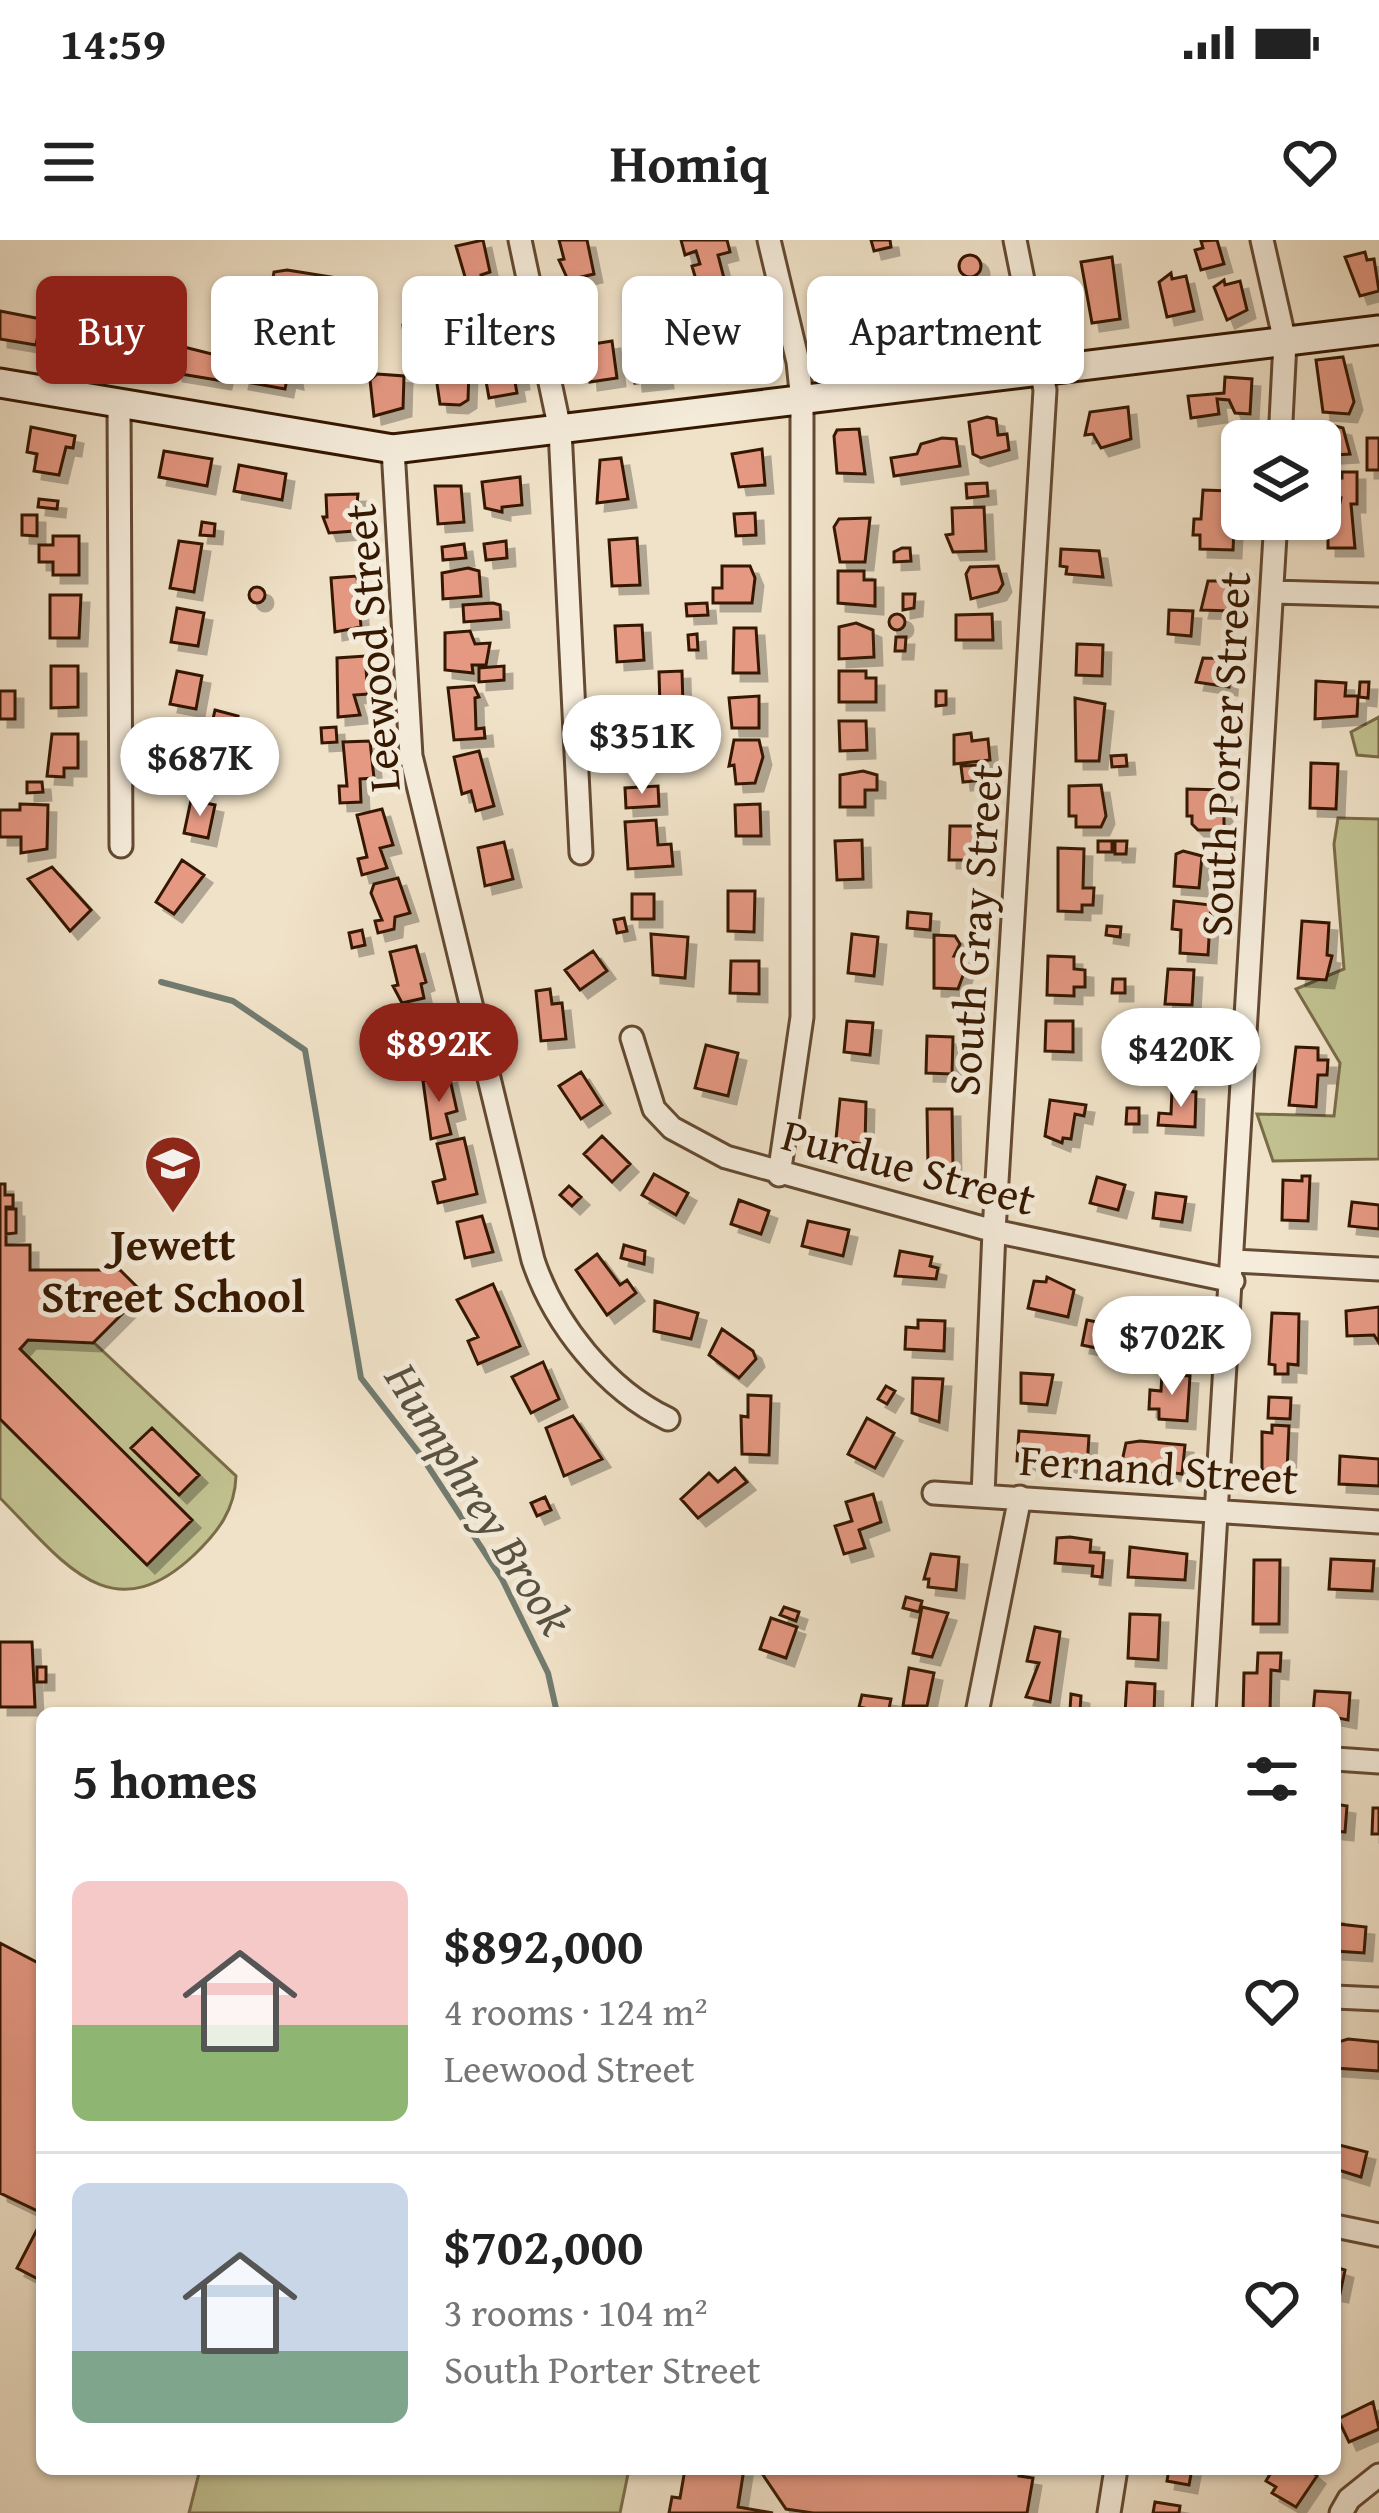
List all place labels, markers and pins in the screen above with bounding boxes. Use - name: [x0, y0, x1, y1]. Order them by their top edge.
- pin: $351K: [558, 695, 726, 797]
- pin: $687K: [116, 717, 284, 819]
- pin: $892K: [355, 1003, 523, 1105]
- pin: $420K: [1097, 1008, 1265, 1110]
- school or university icon: Jewett Street School: [142, 1133, 204, 1215]
- place label: Jewett Street School: [41, 1211, 305, 1328]
- pin: $702K: [1088, 1296, 1256, 1398]

